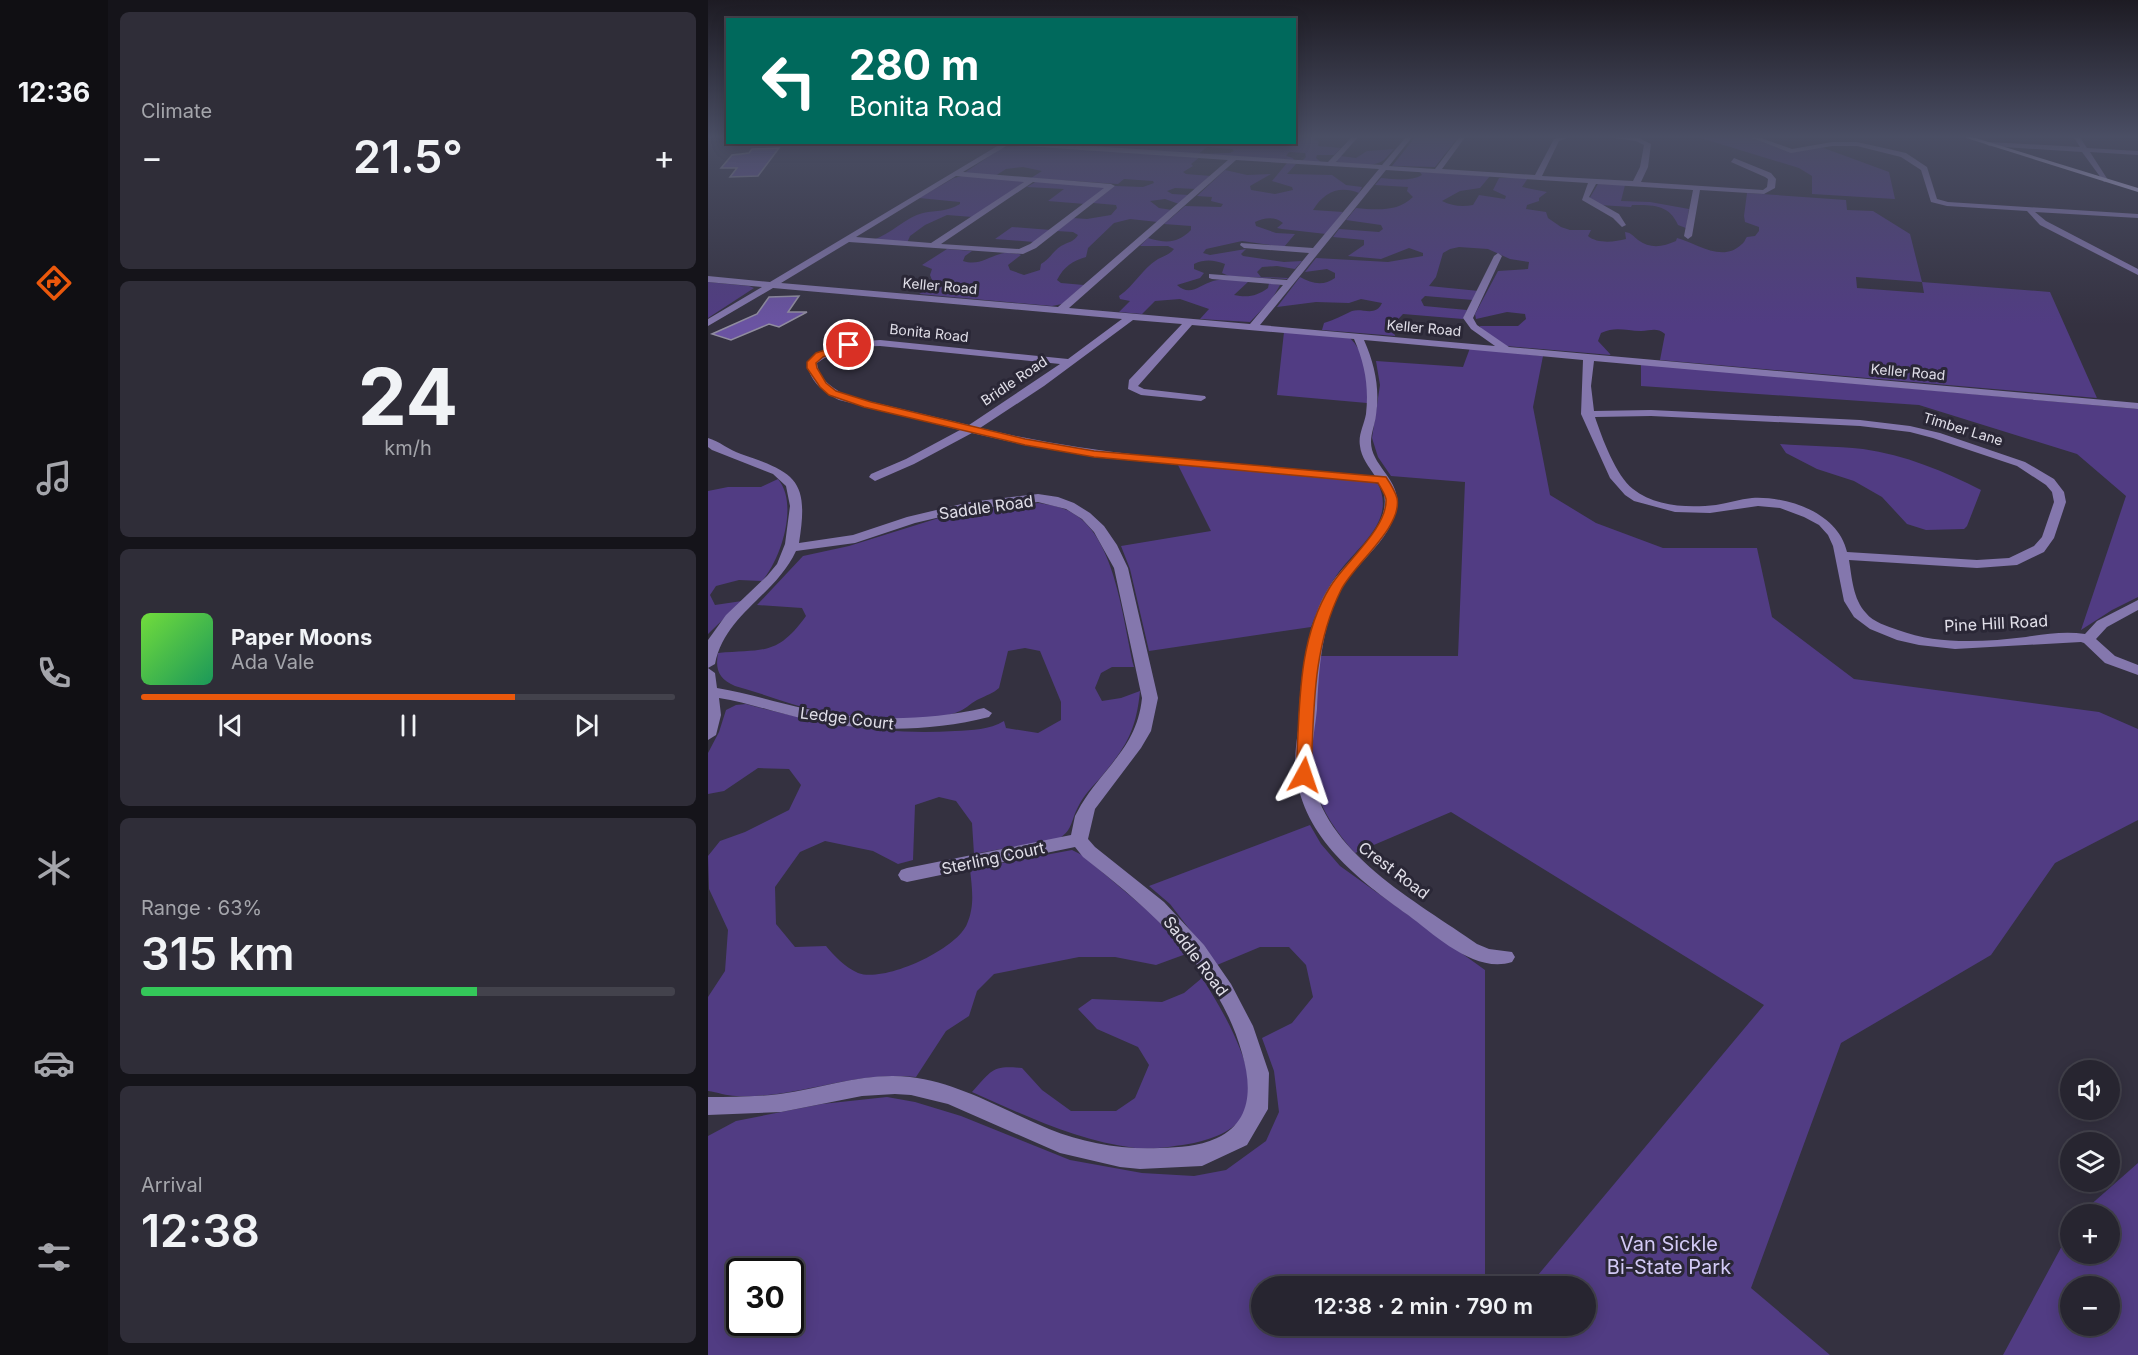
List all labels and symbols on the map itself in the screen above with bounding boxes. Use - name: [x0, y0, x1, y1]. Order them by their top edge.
- street label: Keller Road: [902, 274, 978, 297]
- street label: Keller Road: [1386, 316, 1462, 339]
- pin: [823, 319, 874, 370]
- street label: Bonita Road: [889, 320, 969, 345]
- street label: Bridle Road: [978, 352, 1050, 409]
- street label: Keller Road: [1870, 360, 1946, 383]
- street label: Timber Lane: [1921, 408, 2005, 449]
- street label: Saddle Road: [938, 490, 1034, 524]
- street label: Pine Hill Road: [1944, 610, 2048, 636]
- street label: Ledge Court: [799, 702, 895, 734]
- position arrow: [1272, 743, 1336, 807]
- street label: Sterling Court: [940, 837, 1046, 879]
- street label: Crest Road: [1355, 837, 1433, 903]
- street label: Saddle Road: [1159, 912, 1233, 1000]
- park label: Van Sickle Bi-State Park: [1607, 1232, 1731, 1279]
- speed limit sign: 30: [726, 1258, 804, 1336]

